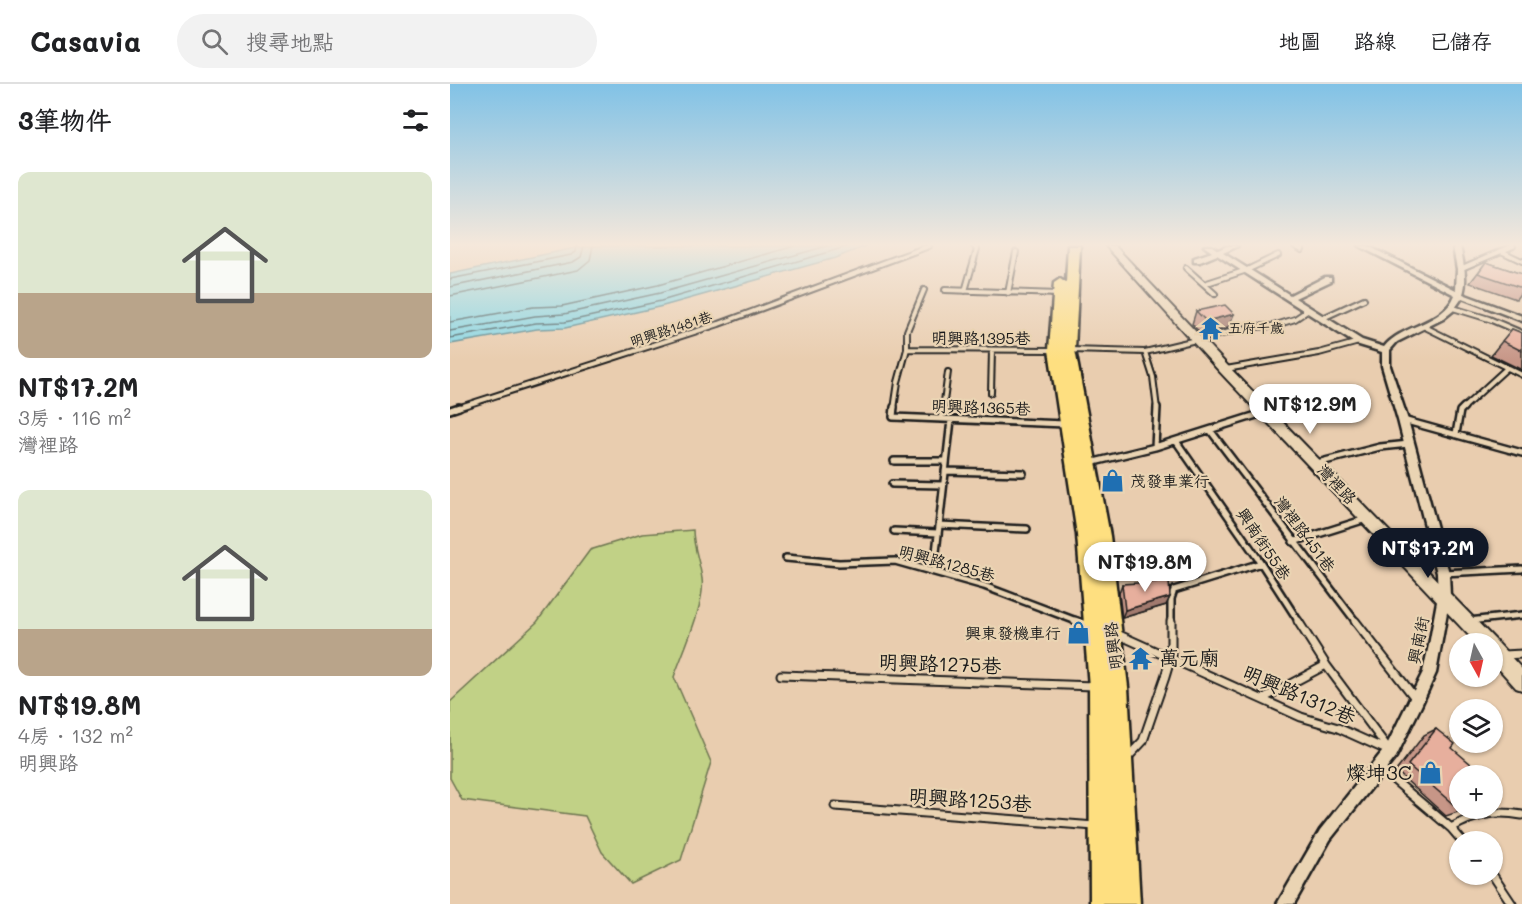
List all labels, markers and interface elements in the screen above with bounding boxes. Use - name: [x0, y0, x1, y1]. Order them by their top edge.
- search box: [177, 14, 597, 68]
- text: Casavia: [30, 23, 141, 59]
- icon: search: [198, 25, 231, 58]
- text: 搜尋地點: [246, 27, 334, 56]
- text: 地圖: [1279, 27, 1321, 54]
- text: 路線: [1354, 27, 1396, 54]
- text: 已儲存: [1429, 27, 1492, 54]
- text: 3筆物件: [18, 103, 112, 137]
- icon: filters: [399, 104, 432, 137]
- icon: home: [171, 211, 279, 319]
- street label: 明興路1481巷: [627, 306, 715, 351]
- temple icon: 五府千歲: [1197, 315, 1223, 341]
- place label: 五府千歲: [1228, 318, 1284, 337]
- street label: 明興路1395巷: [931, 327, 1031, 348]
- text: NT$17.2M: [18, 370, 139, 404]
- pin: NT$12.9M: [1248, 384, 1372, 435]
- text: NT$12.9M: [1263, 390, 1357, 416]
- street label: 明興路1365巷: [931, 394, 1031, 419]
- text: 3房 · 116 m²: [18, 404, 131, 430]
- text: 灣裡路: [18, 431, 78, 457]
- street label: 灣裡路: [1313, 459, 1362, 508]
- shop icon: 茂發車業行: [1099, 468, 1125, 494]
- place label: 茂發車業行: [1130, 470, 1210, 491]
- street label: 灣裡路451巷: [1270, 491, 1341, 576]
- street label: 興南街55巷: [1233, 504, 1296, 584]
- pin: NT$17.2M: [1366, 528, 1490, 579]
- icon: home: [171, 529, 279, 637]
- text: NT$17.2M: [1382, 534, 1474, 560]
- street label: 明興路1285巷: [897, 540, 998, 585]
- pin: NT$19.8M: [1083, 542, 1207, 593]
- text: NT$19.8M: [1098, 548, 1192, 574]
- street label: 興南街: [1402, 614, 1433, 666]
- shop icon: 興東發機車行: [1066, 620, 1092, 646]
- street label: 明興路: [1099, 621, 1126, 671]
- place label: 興東發機車行: [965, 622, 1061, 643]
- north arrow: [1449, 633, 1503, 687]
- map controls: [1449, 633, 1503, 885]
- place label: 萬元廟: [1159, 644, 1219, 670]
- temple icon: 萬元廟: [1128, 645, 1154, 671]
- street label: 明興路1275巷: [878, 648, 1003, 678]
- street label: 明興路1312巷: [1239, 659, 1361, 730]
- text: NT$19.8M: [18, 688, 141, 722]
- button: layers: [1449, 699, 1503, 753]
- text: 4房 · 132 m²: [18, 722, 133, 748]
- text: 明興路: [18, 749, 78, 775]
- place label: 燦坤3C: [1346, 759, 1412, 785]
- shop icon: 燦坤3C: [1417, 760, 1443, 786]
- button: +: [1449, 765, 1503, 819]
- street label: 明興路1253巷: [908, 782, 1034, 816]
- button: −: [1449, 831, 1503, 885]

